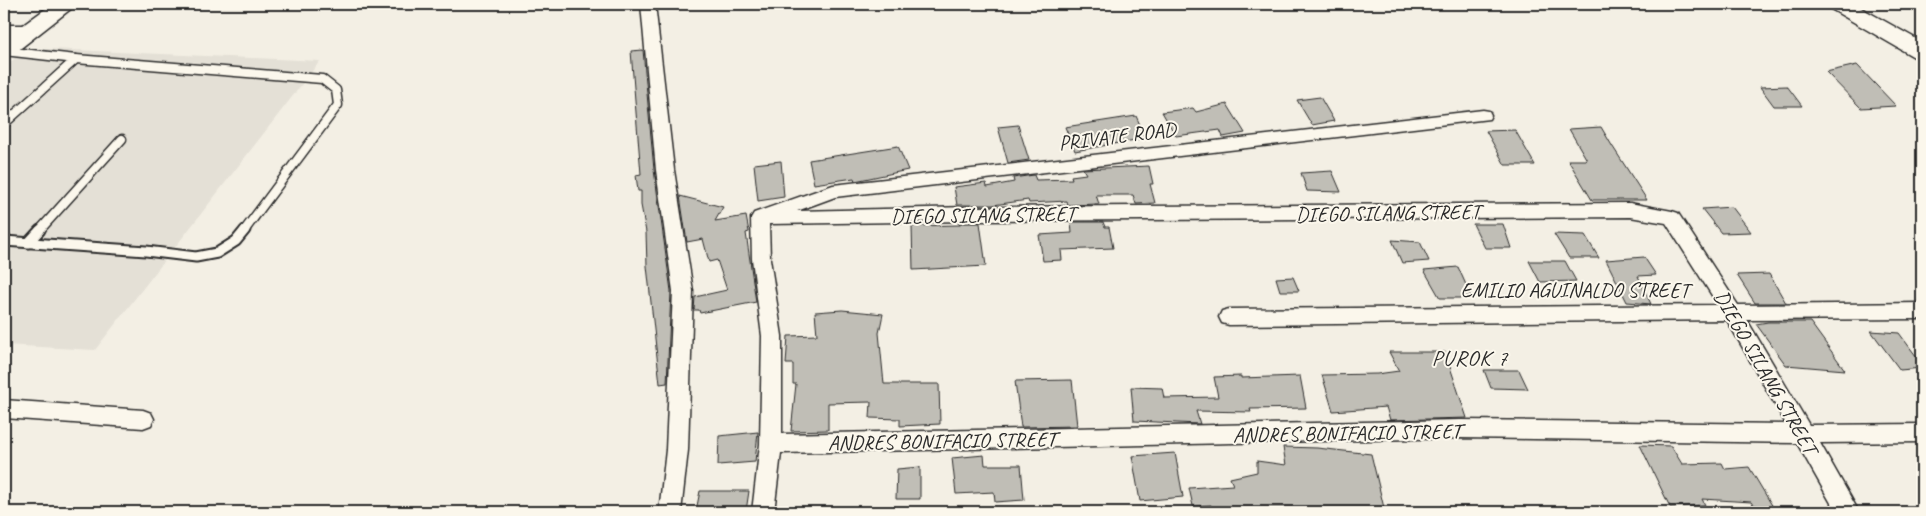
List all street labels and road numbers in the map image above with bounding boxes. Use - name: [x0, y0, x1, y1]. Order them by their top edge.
- street label: PRIVATE ROAD: [1057, 116, 1179, 156]
- street label: DIEGO SILANG STREET: [1295, 198, 1485, 228]
- street label: DIEGO SILANG STREET: [890, 200, 1080, 230]
- street label: EMILIO AGUINALDO STREET: [1461, 277, 1694, 303]
- street label: DIEGO SILANG STREET: [1708, 285, 1826, 462]
- street label: ANDRES BONIFACIO STREET: [1233, 418, 1467, 448]
- street label: ANDRES BONIFACIO STREET: [828, 426, 1062, 456]

